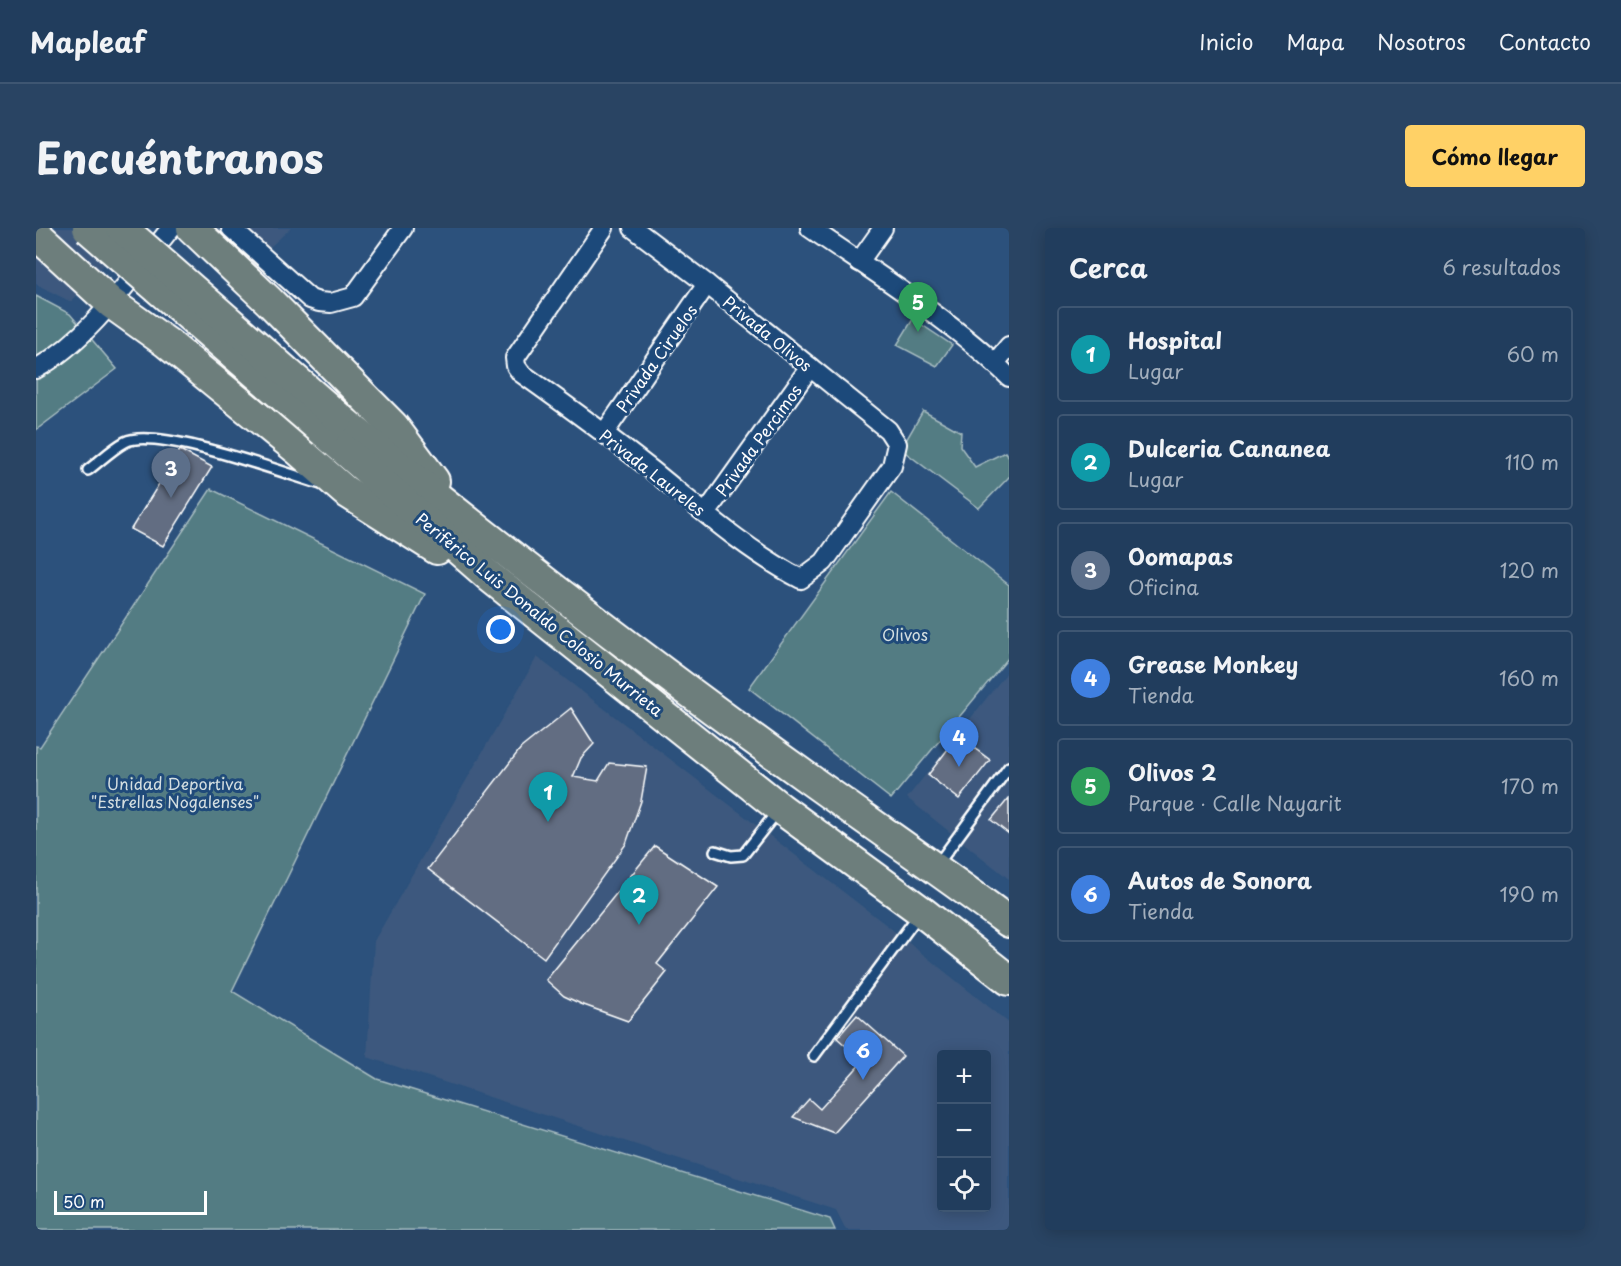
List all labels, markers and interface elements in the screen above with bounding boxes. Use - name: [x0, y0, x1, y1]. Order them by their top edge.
- text: Mapleaf: [30, 20, 146, 63]
- text: Inicio: [1199, 25, 1253, 57]
- text: Mapa: [1286, 25, 1344, 57]
- text: Nosotros: [1377, 25, 1466, 57]
- text: Contacto: [1499, 25, 1591, 57]
- text: Encuéntranos: [36, 125, 324, 188]
- button: Cómo llegar: [1405, 125, 1585, 187]
- text: Cerca: [1069, 248, 1148, 287]
- text: 6 resultados: [1442, 252, 1561, 282]
- pin: 5: [898, 282, 938, 332]
- street label: Privada Olivos: [718, 290, 818, 376]
- street label: Privada Ciruelos: [610, 299, 702, 417]
- text: Hospital: [1128, 323, 1222, 356]
- text: 1: [1086, 339, 1095, 369]
- text: 60 m: [1507, 339, 1559, 369]
- text: Lugar: [1128, 356, 1183, 386]
- street label: Privada Percimos: [709, 379, 807, 501]
- street label: Privada Laureles: [595, 423, 711, 521]
- text: Dulceria Cananea: [1128, 431, 1330, 464]
- text: 2: [1083, 447, 1098, 477]
- text: 110 m: [1505, 447, 1559, 477]
- pin: 3: [152, 448, 190, 498]
- text: Lugar: [1128, 464, 1183, 494]
- street label: Periférico Luis Donaldo Colosio Murrieta: [411, 507, 669, 721]
- text: Oomapas: [1128, 539, 1233, 572]
- text: 3: [1084, 555, 1097, 585]
- text: 120 m: [1500, 555, 1559, 585]
- text: Oficina: [1128, 572, 1199, 602]
- your location: [486, 615, 515, 644]
- park label: Olivos: [882, 622, 928, 646]
- text: Grease Monkey: [1128, 647, 1298, 680]
- text: 4: [1084, 663, 1097, 693]
- text: 160 m: [1499, 663, 1559, 693]
- text: Tienda: [1128, 680, 1194, 710]
- pin: 4: [940, 718, 978, 767]
- text: Olivos 2: [1128, 755, 1216, 788]
- park label: Unidad Deportiva "Estrellas Nogalenses": [91, 771, 259, 813]
- text: 5: [1084, 771, 1097, 801]
- text: 170 m: [1501, 771, 1559, 801]
- pin: 1: [528, 772, 568, 822]
- text: Parque · Calle Nayarit: [1128, 788, 1342, 818]
- text: Autos de Sonora: [1128, 863, 1312, 896]
- pin: 2: [620, 876, 658, 925]
- text: 6: [1083, 879, 1098, 909]
- text: 190 m: [1500, 879, 1559, 909]
- text: Tienda: [1128, 896, 1194, 926]
- pin: 6: [844, 1030, 882, 1080]
- map controls: [937, 1050, 991, 1212]
- button: +: [937, 1050, 991, 1104]
- button: −: [937, 1104, 991, 1158]
- button: locate: [937, 1158, 991, 1212]
- scale bar: [54, 1188, 207, 1216]
- text: 50 m: [63, 1189, 104, 1213]

